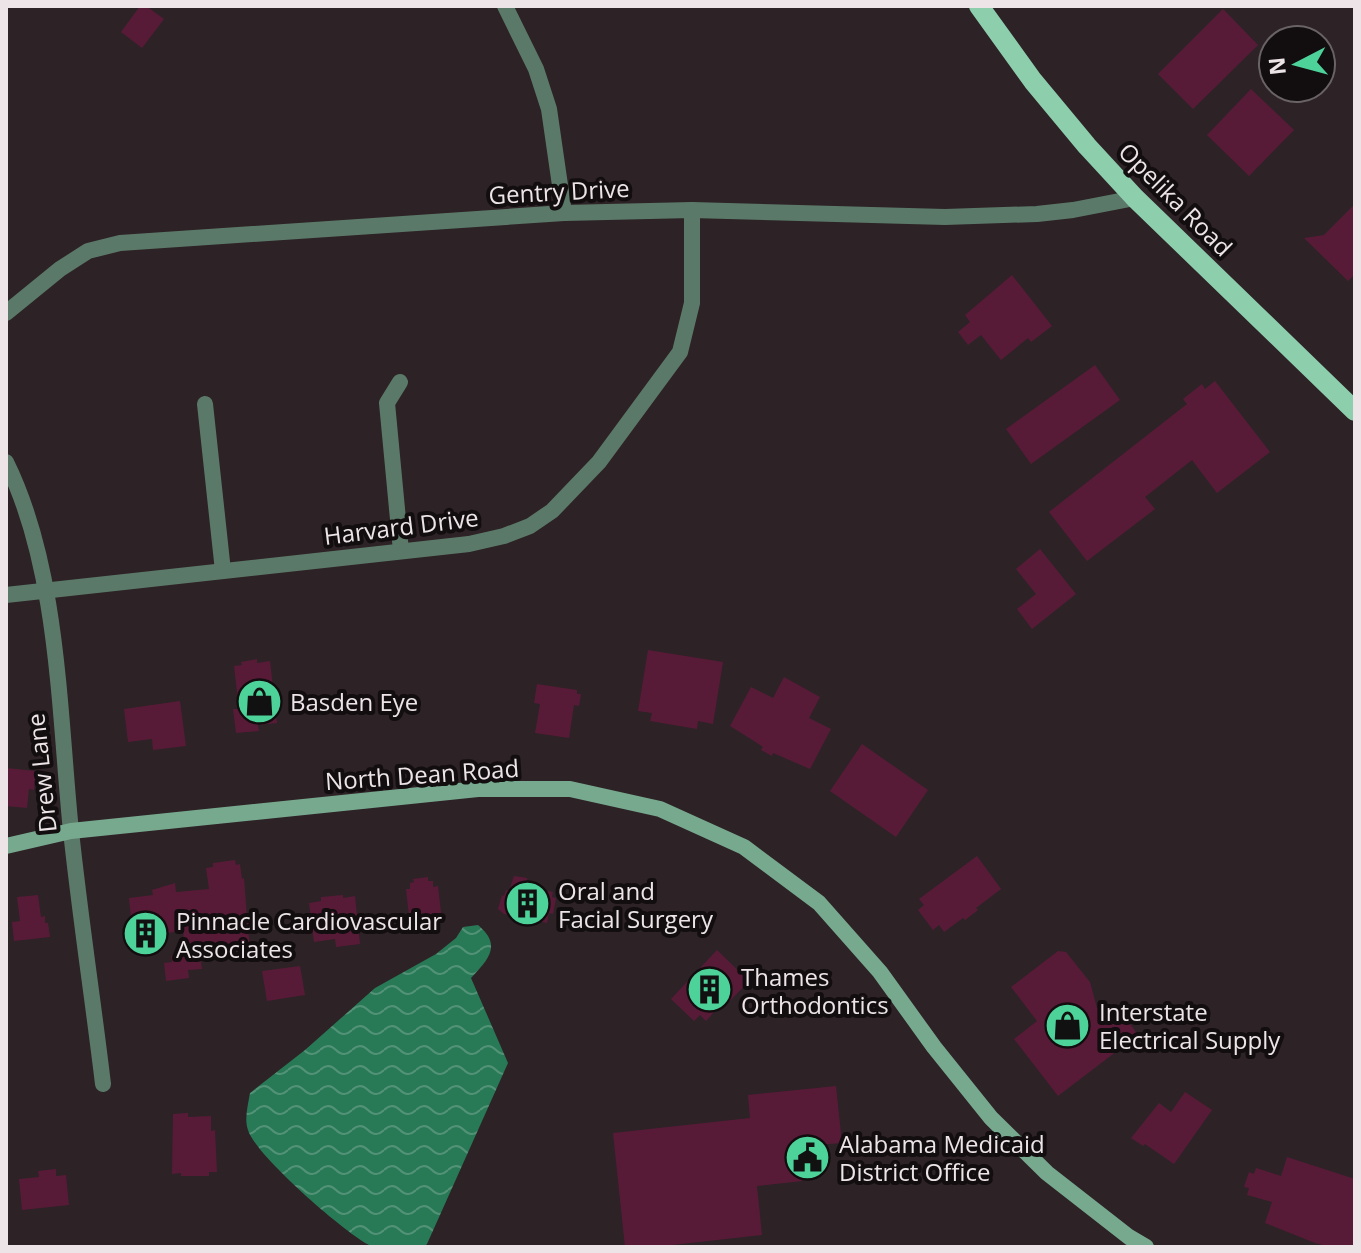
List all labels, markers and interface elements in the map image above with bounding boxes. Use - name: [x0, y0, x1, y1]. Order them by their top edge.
- north arrow: [1257, 24, 1337, 104]
- text: N: [1260, 56, 1292, 77]
- street label: Opelika Road: [1112, 135, 1240, 263]
- street label: Gentry Drive: [488, 171, 630, 211]
- street label: Harvard Drive: [322, 500, 480, 552]
- shop icon: Basden Eye: [235, 677, 283, 725]
- place label: Basden Eye: [290, 685, 418, 718]
- street label: Drew Lane: [18, 712, 64, 834]
- street label: North Dean Road: [324, 751, 520, 797]
- place label: Oral and Facial Surgery: [558, 874, 714, 935]
- building icon: Oral and Facial Surgery: [503, 880, 551, 928]
- place label: Pinnacle Cardiovascular Associates: [176, 904, 442, 965]
- building icon: Pinnacle Cardiovascular Associates: [121, 910, 169, 958]
- place label: Thames Orthodontics: [741, 960, 889, 1021]
- building icon: Thames Orthodontics: [686, 966, 734, 1014]
- place label: Interstate Electrical Supply: [1099, 995, 1281, 1056]
- shop icon: Interstate Electrical Supply: [1044, 1001, 1092, 1049]
- place label: Alabama Medicaid District Office: [839, 1127, 1045, 1188]
- public building icon: Alabama Medicaid District Office: [784, 1133, 832, 1181]

